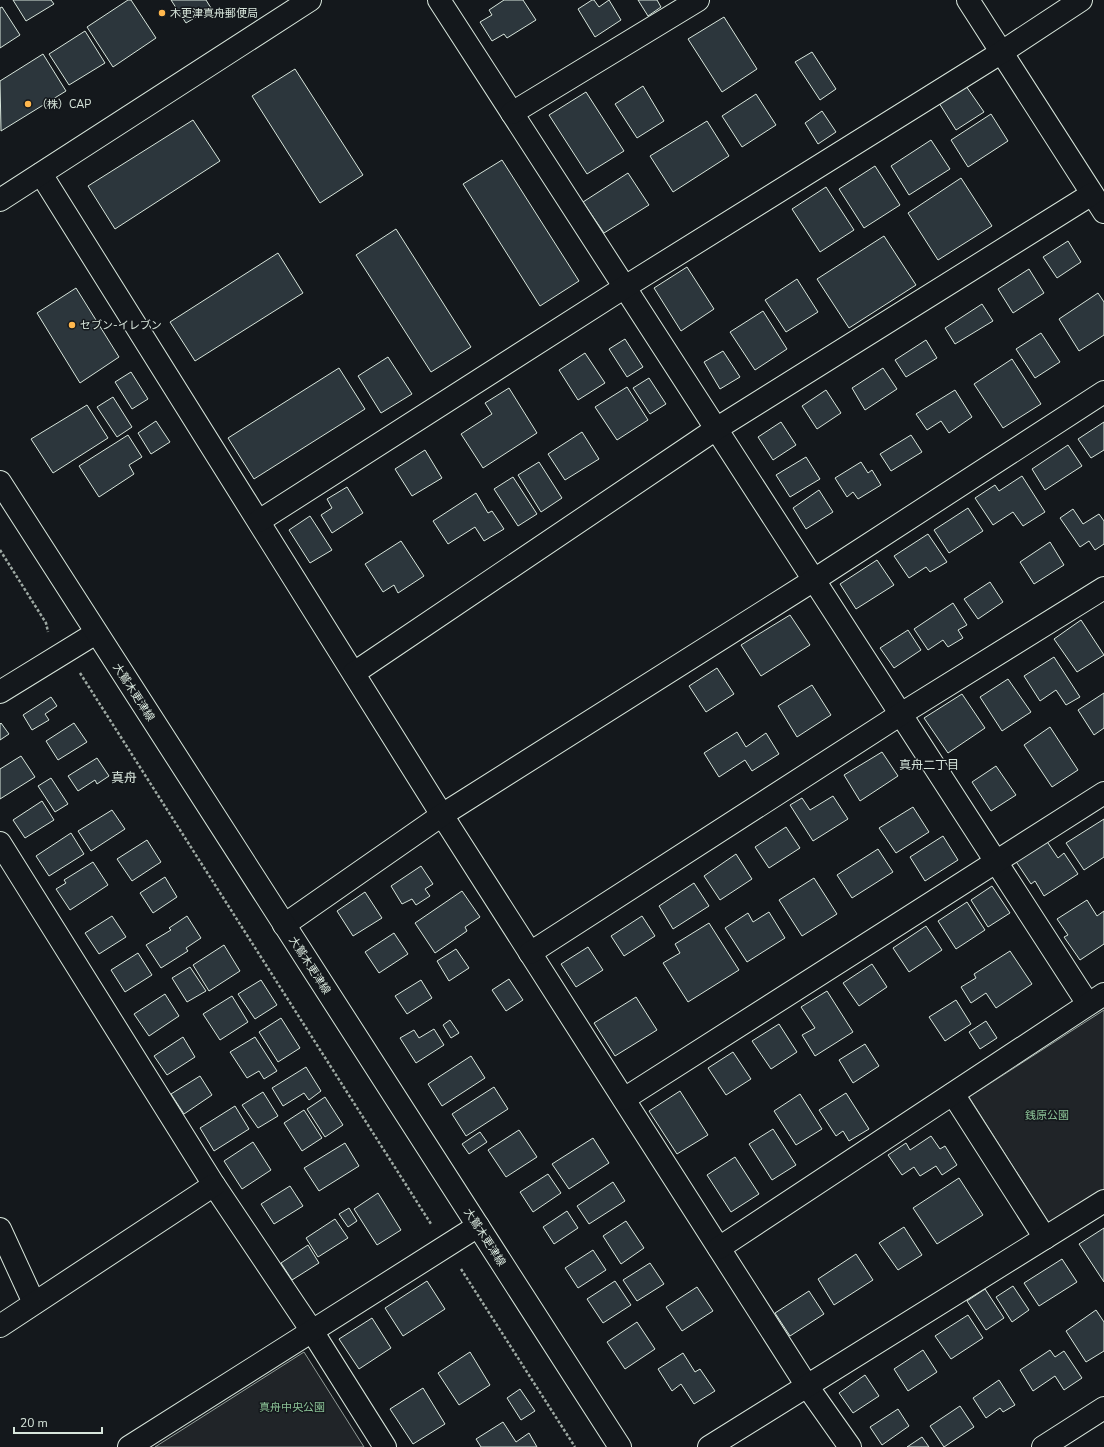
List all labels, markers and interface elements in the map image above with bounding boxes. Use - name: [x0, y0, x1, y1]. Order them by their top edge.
- place label: 木更津真舟郵便局: [170, 6, 258, 21]
- marker: 木更津真舟郵便局: [157, 8, 167, 18]
- place label: （株）CAP: [36, 97, 91, 112]
- marker: （株）CAP: [23, 99, 33, 109]
- place label: セブン-イレブン: [80, 318, 162, 333]
- marker: セブン-イレブン: [67, 320, 77, 330]
- street label: 大鷲木更津線: [109, 661, 158, 724]
- district label: 真舟二丁目: [899, 757, 959, 773]
- district label: 真舟: [111, 769, 137, 787]
- street label: 大鷲木更津線: [285, 934, 334, 997]
- park label: 銭原公園: [1025, 1108, 1069, 1123]
- street label: 大鷲木更津線: [460, 1206, 509, 1269]
- park label: 真舟中央公園: [259, 1400, 325, 1415]
- scale bar: [14, 1409, 102, 1435]
- text: 20 m: [20, 1415, 48, 1431]

